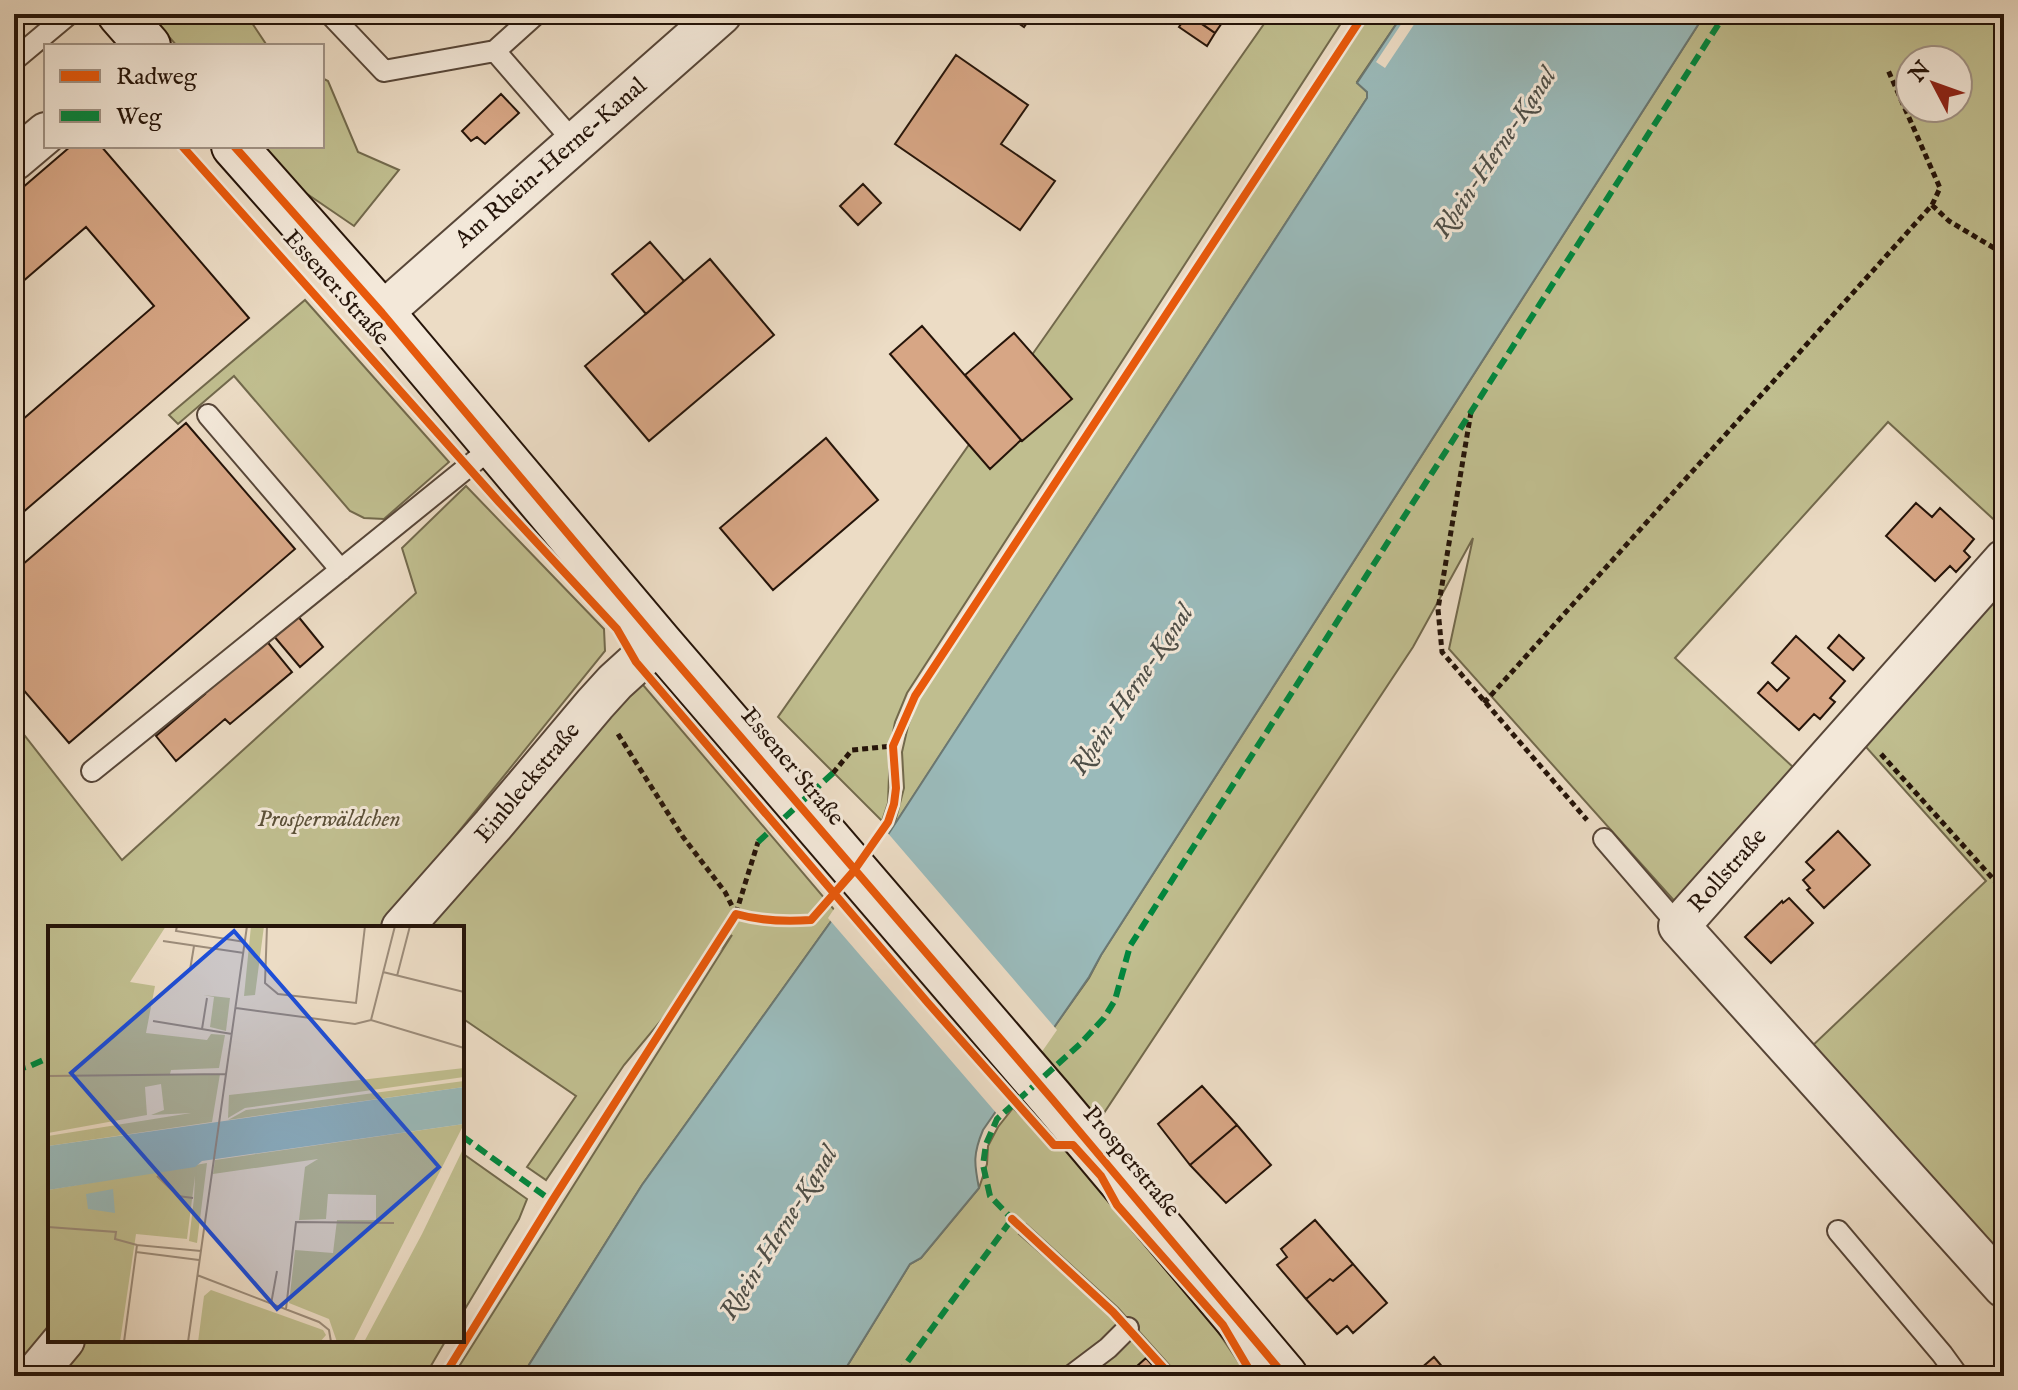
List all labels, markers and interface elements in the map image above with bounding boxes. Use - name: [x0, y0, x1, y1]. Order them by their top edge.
- legend: [44, 44, 324, 148]
- north arrow: [1894, 44, 1974, 124]
- text: N: [1903, 56, 1937, 89]
- water label: Rhein-Herne-Kanal: [1426, 60, 1565, 245]
- text: Radweg: [116, 62, 198, 93]
- street label: Am Rhein-Herne-Kanal: [448, 71, 654, 256]
- text: Weg: [116, 102, 163, 133]
- street label: Essener Straße: [276, 224, 396, 352]
- water label: Rhein-Herne-Kanal: [1063, 597, 1202, 782]
- street label: Essener Straße: [733, 701, 851, 833]
- street label: Einbleckstraße: [468, 716, 588, 850]
- park label: Prosperwäldchen: [257, 804, 401, 835]
- street label: Rollstraße: [1682, 822, 1774, 920]
- inset map: [48, 926, 464, 1342]
- street label: Prosperstraße: [1075, 1100, 1187, 1224]
- water label: Rhein-Herne-Kanal: [712, 1138, 847, 1326]

